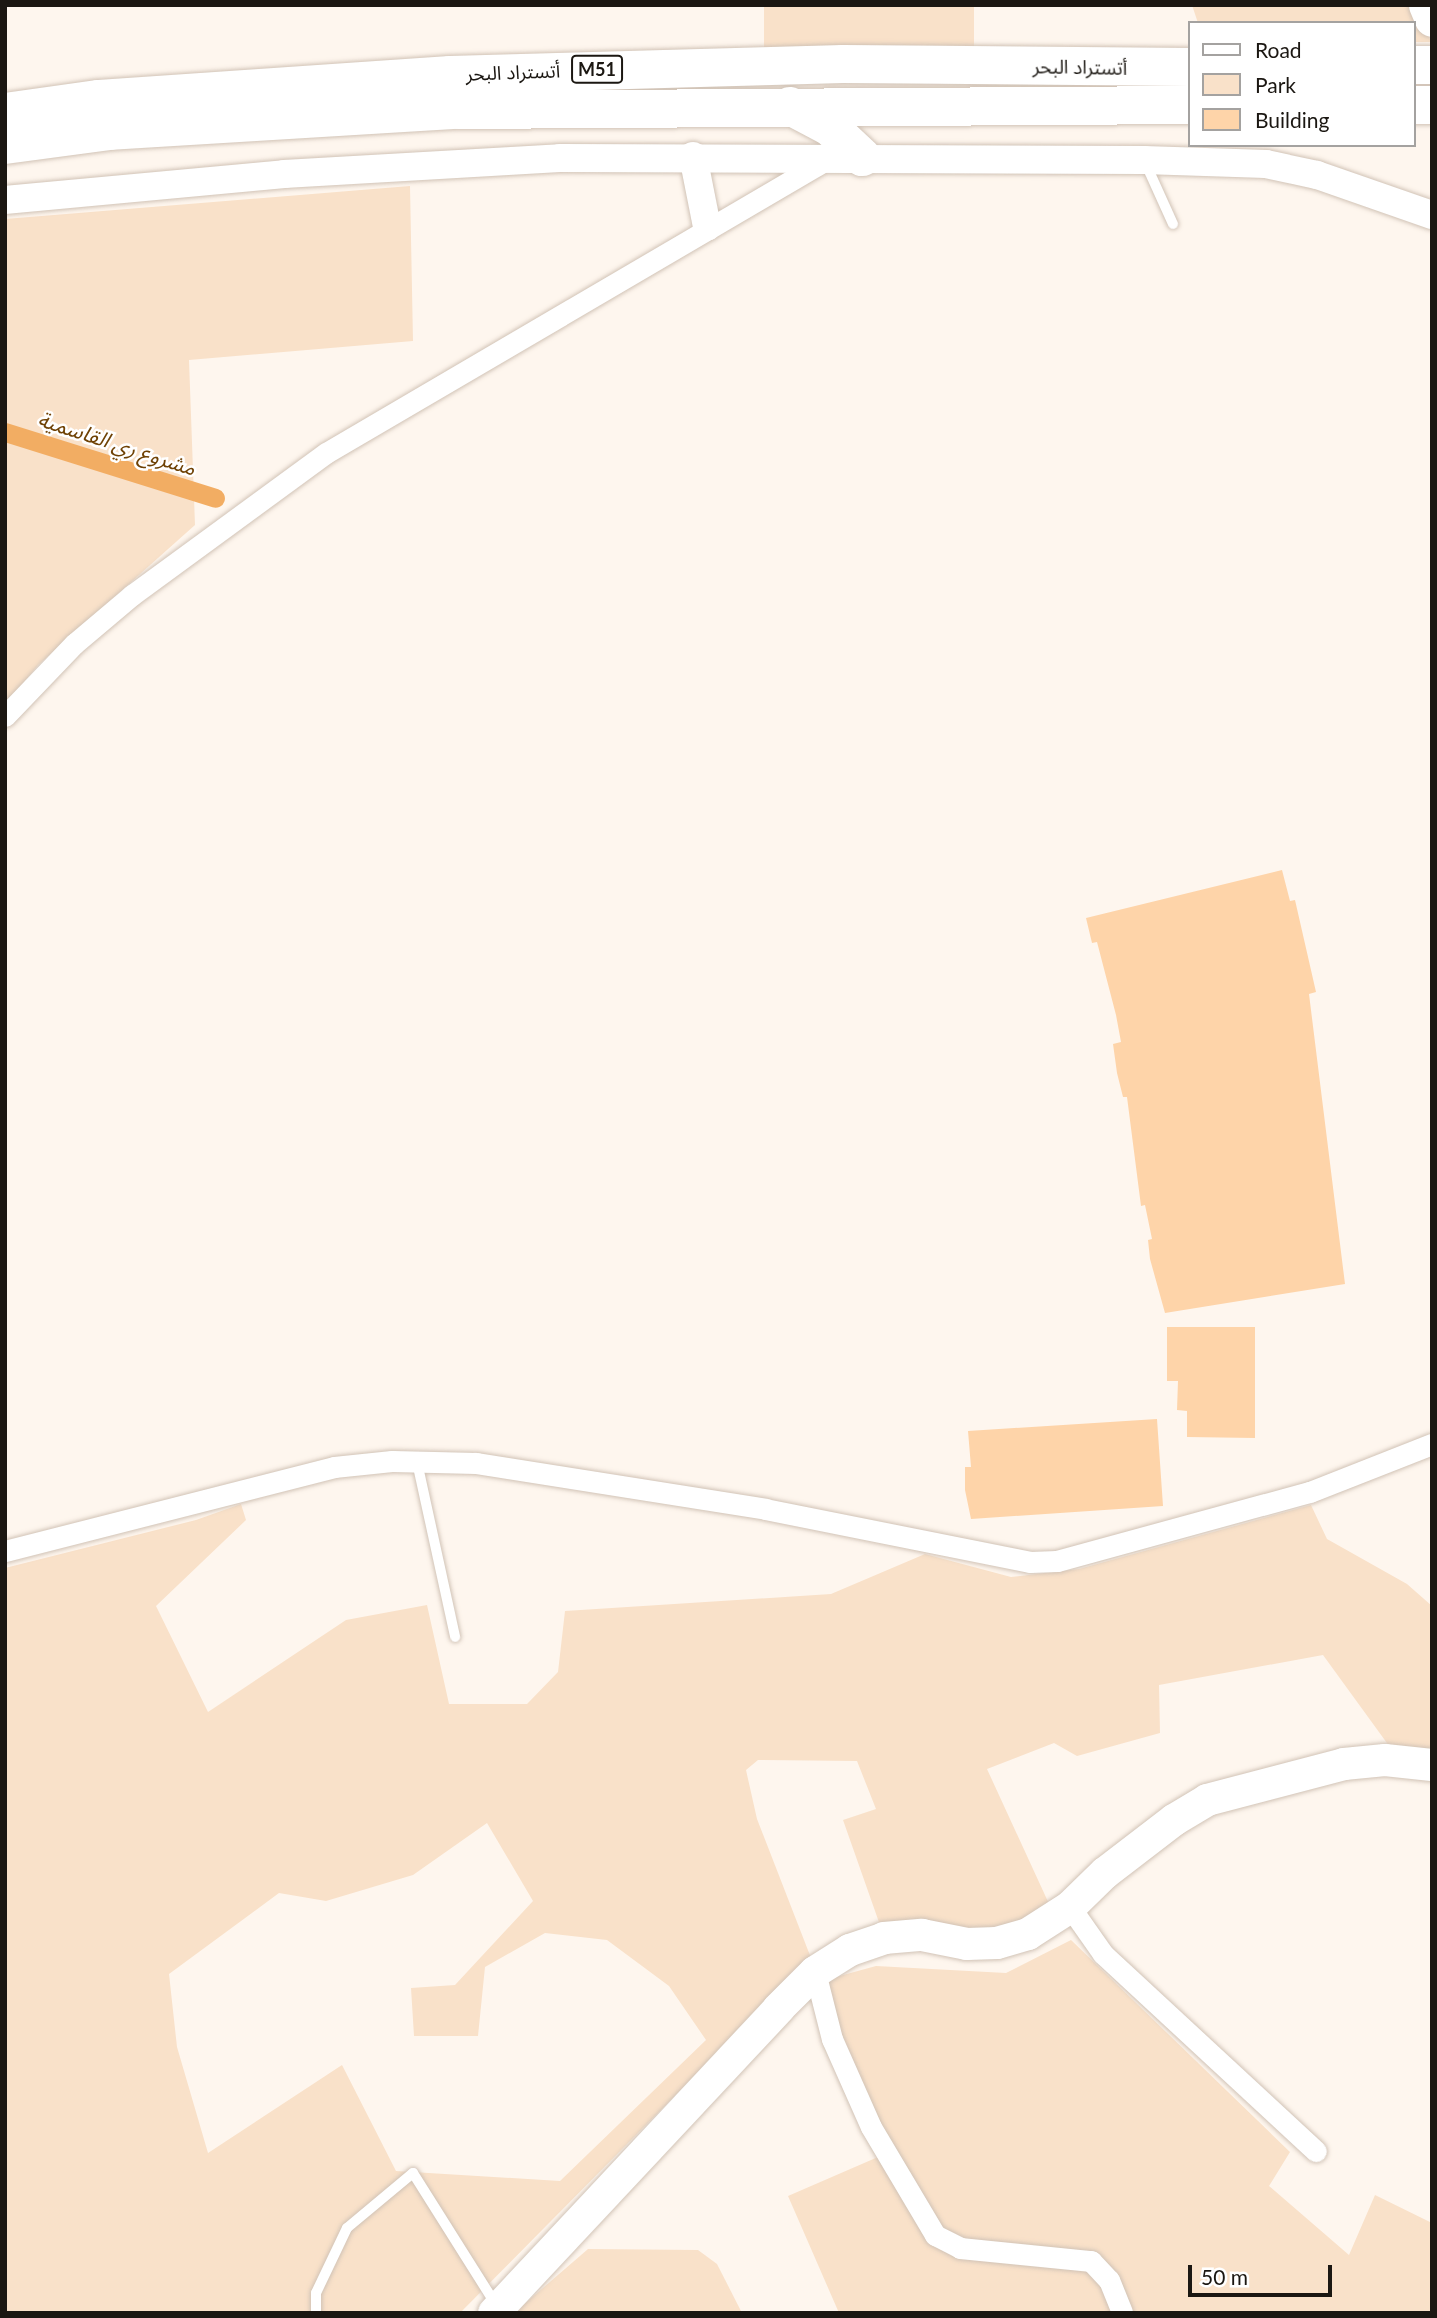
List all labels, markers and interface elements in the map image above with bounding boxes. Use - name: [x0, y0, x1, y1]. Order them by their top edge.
- legend: [1188, 21, 1416, 147]
- text: Road: [1255, 37, 1302, 62]
- road number: M51: [571, 55, 623, 84]
- street label: أتستراد البحر: [1033, 55, 1127, 79]
- street label: أتستراد البحر: [465, 59, 561, 85]
- text: Park: [1255, 72, 1296, 97]
- text: Building: [1255, 107, 1330, 132]
- water label: مشروع ري القاسمية: [35, 406, 199, 480]
- scale bar: [1192, 2252, 1336, 2296]
- text: 50 m: [1201, 2264, 1248, 2289]

